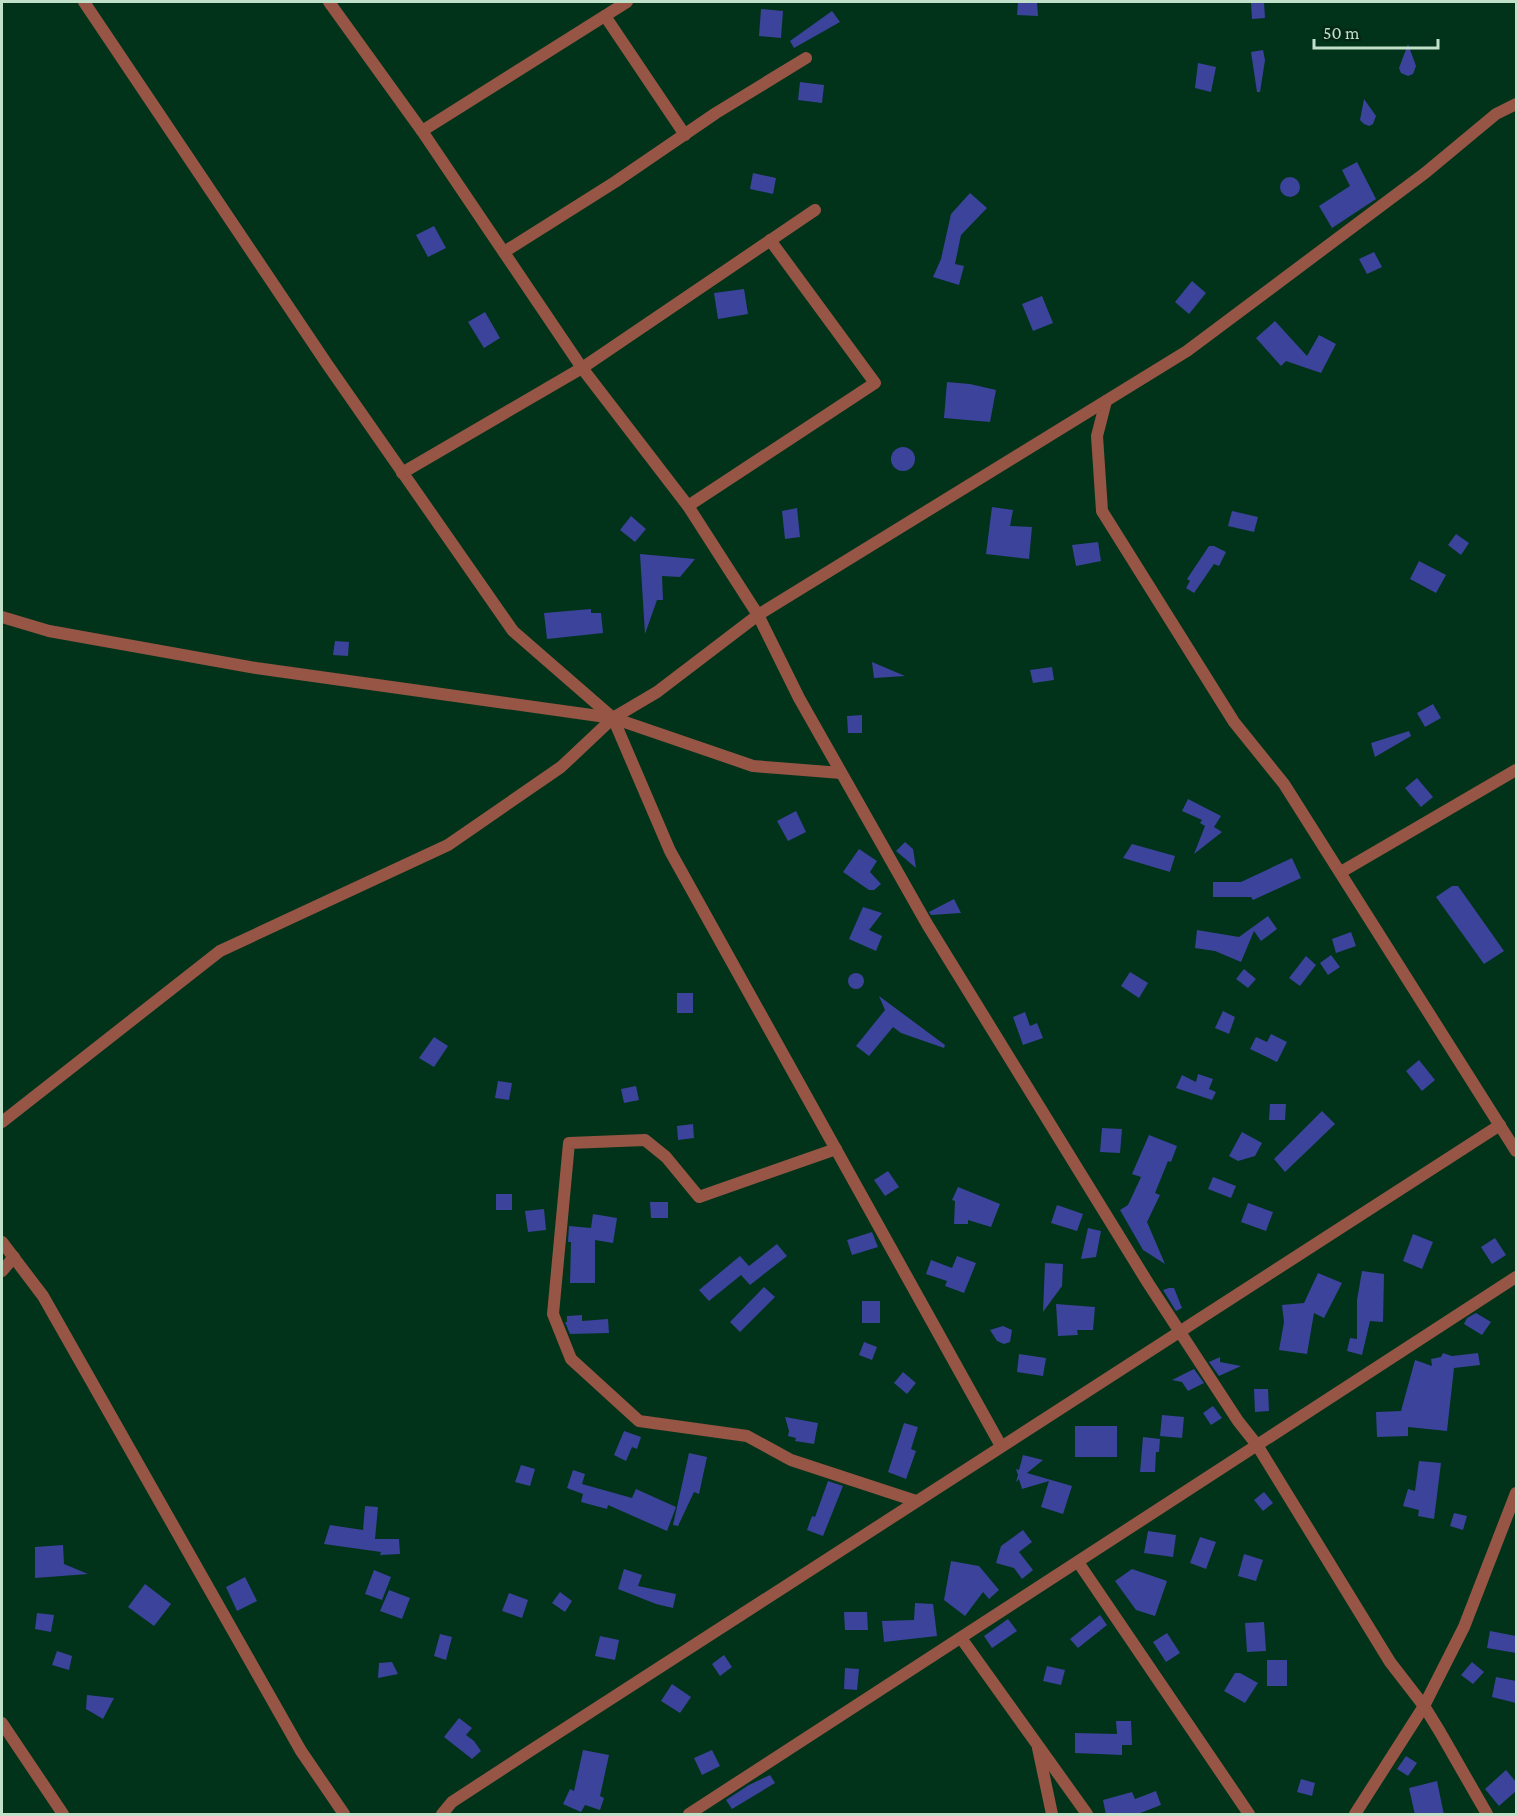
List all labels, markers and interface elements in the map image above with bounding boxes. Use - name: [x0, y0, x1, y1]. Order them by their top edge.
- scale bar: [1314, 12, 1438, 50]
- text: 50 m: [1323, 23, 1360, 43]

